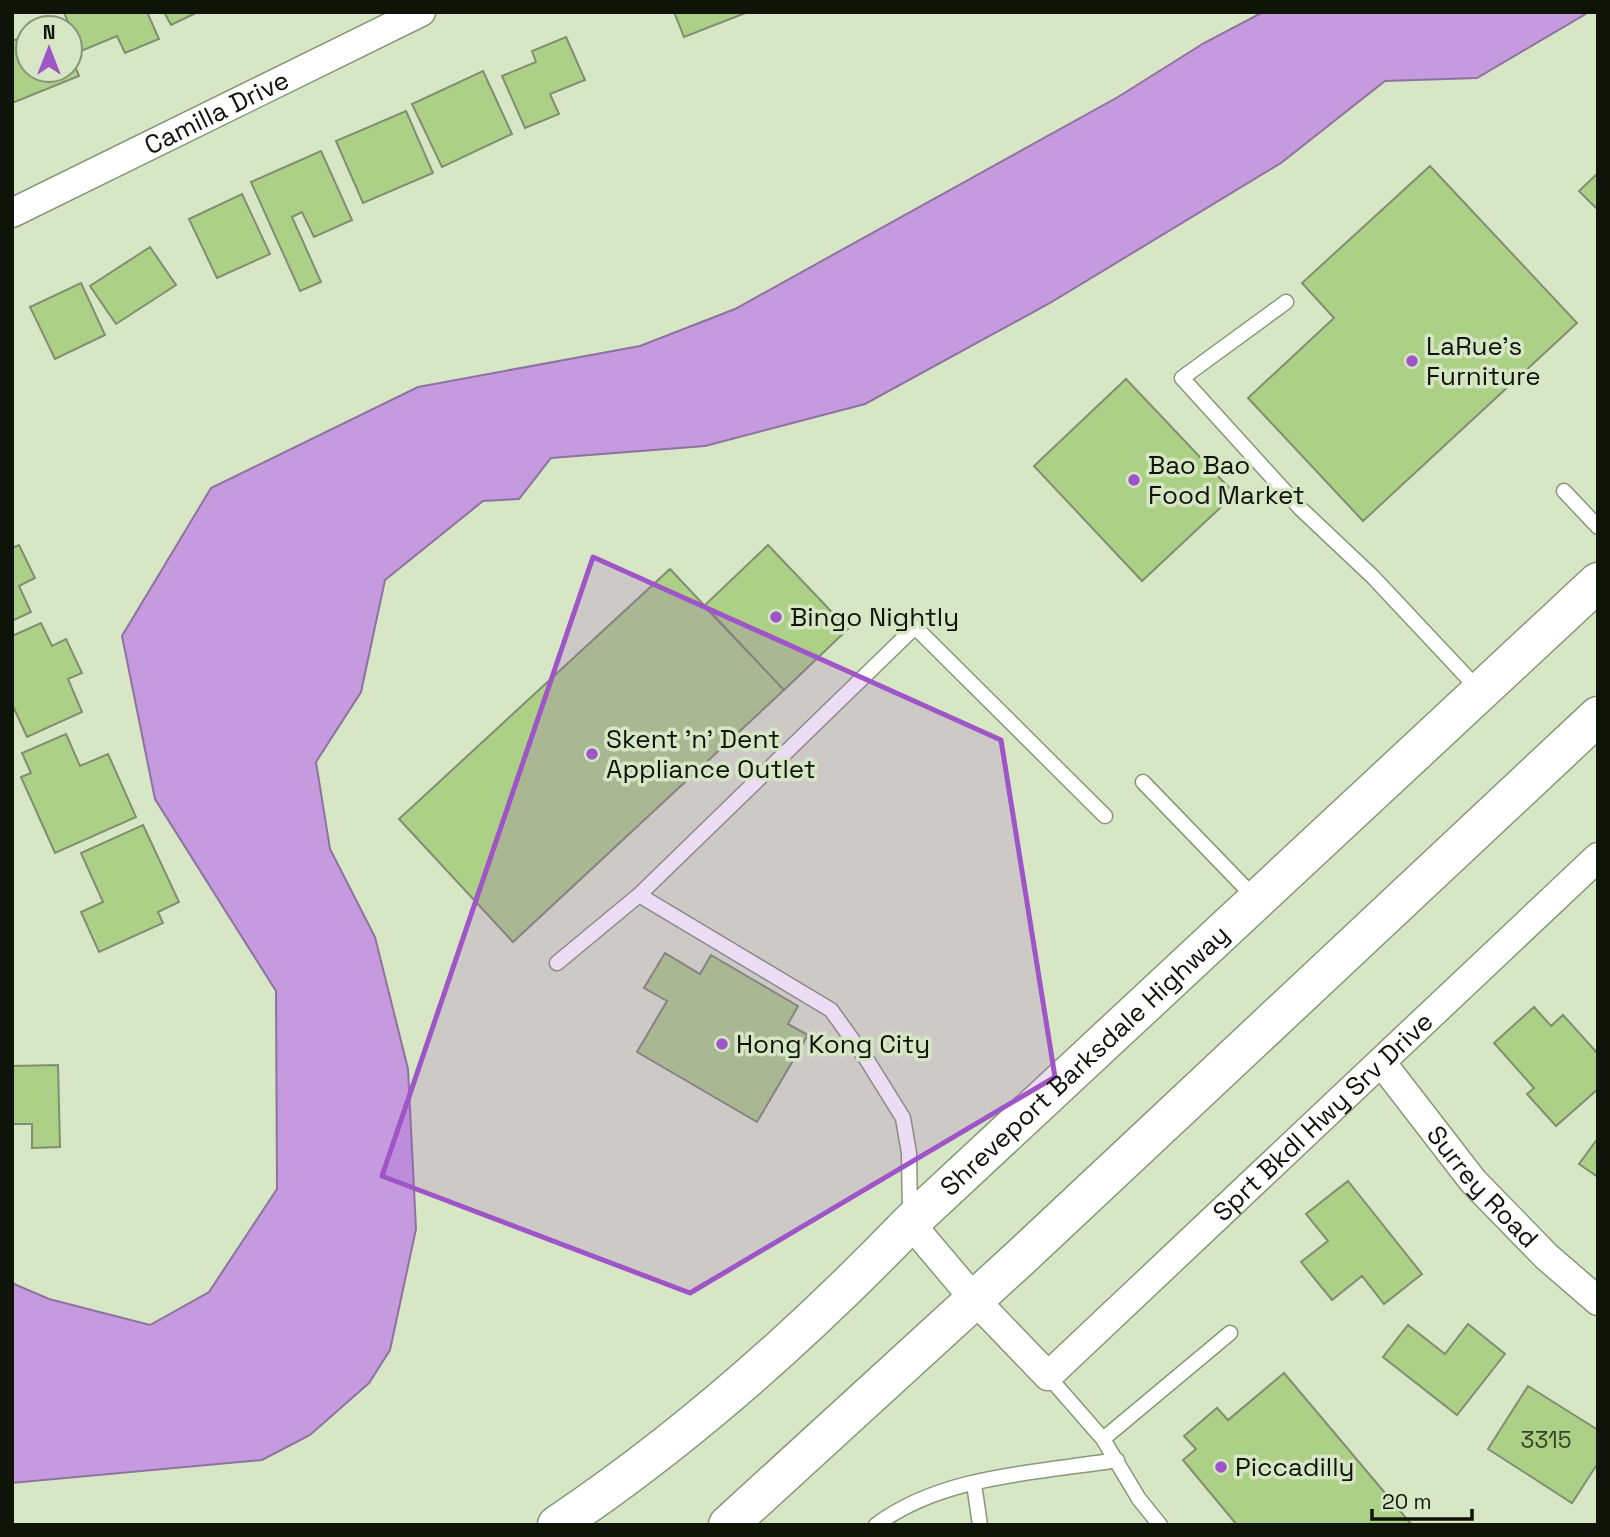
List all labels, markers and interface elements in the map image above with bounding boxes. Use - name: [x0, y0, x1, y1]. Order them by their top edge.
- north arrow: [14, 14, 84, 84]
- text: N: [43, 20, 55, 45]
- street label: Camilla Drive: [139, 63, 295, 162]
- place label: LaRue's Furniture: [1426, 329, 1541, 393]
- marker: LaRue's Furniture: [1404, 353, 1420, 369]
- place label: Bao Bao Food Market: [1148, 448, 1305, 512]
- marker: Bao Bao Food Market: [1126, 472, 1142, 488]
- place label: Bingo Nightly: [790, 600, 959, 634]
- marker: Bingo Nightly: [768, 609, 784, 625]
- place label: Skent 'n' Dent Appliance Outlet: [606, 722, 816, 786]
- marker: Skent 'n' Dent Appliance Outlet: [584, 746, 600, 762]
- street label: Shreveport Barksdale Highway: [933, 917, 1236, 1203]
- street label: Sprt Bkdl Hwy Srv Drive: [1205, 1005, 1440, 1229]
- place label: Hong Kong City: [736, 1027, 930, 1061]
- marker: Hong Kong City: [714, 1036, 730, 1052]
- street label: Surrey Road: [1419, 1118, 1546, 1255]
- house number: 3315: [1521, 1425, 1571, 1455]
- place label: Piccadilly: [1235, 1450, 1354, 1484]
- marker: Piccadilly: [1213, 1459, 1229, 1475]
- scale bar: [1372, 1478, 1472, 1522]
- text: 20 m: [1382, 1488, 1432, 1515]

